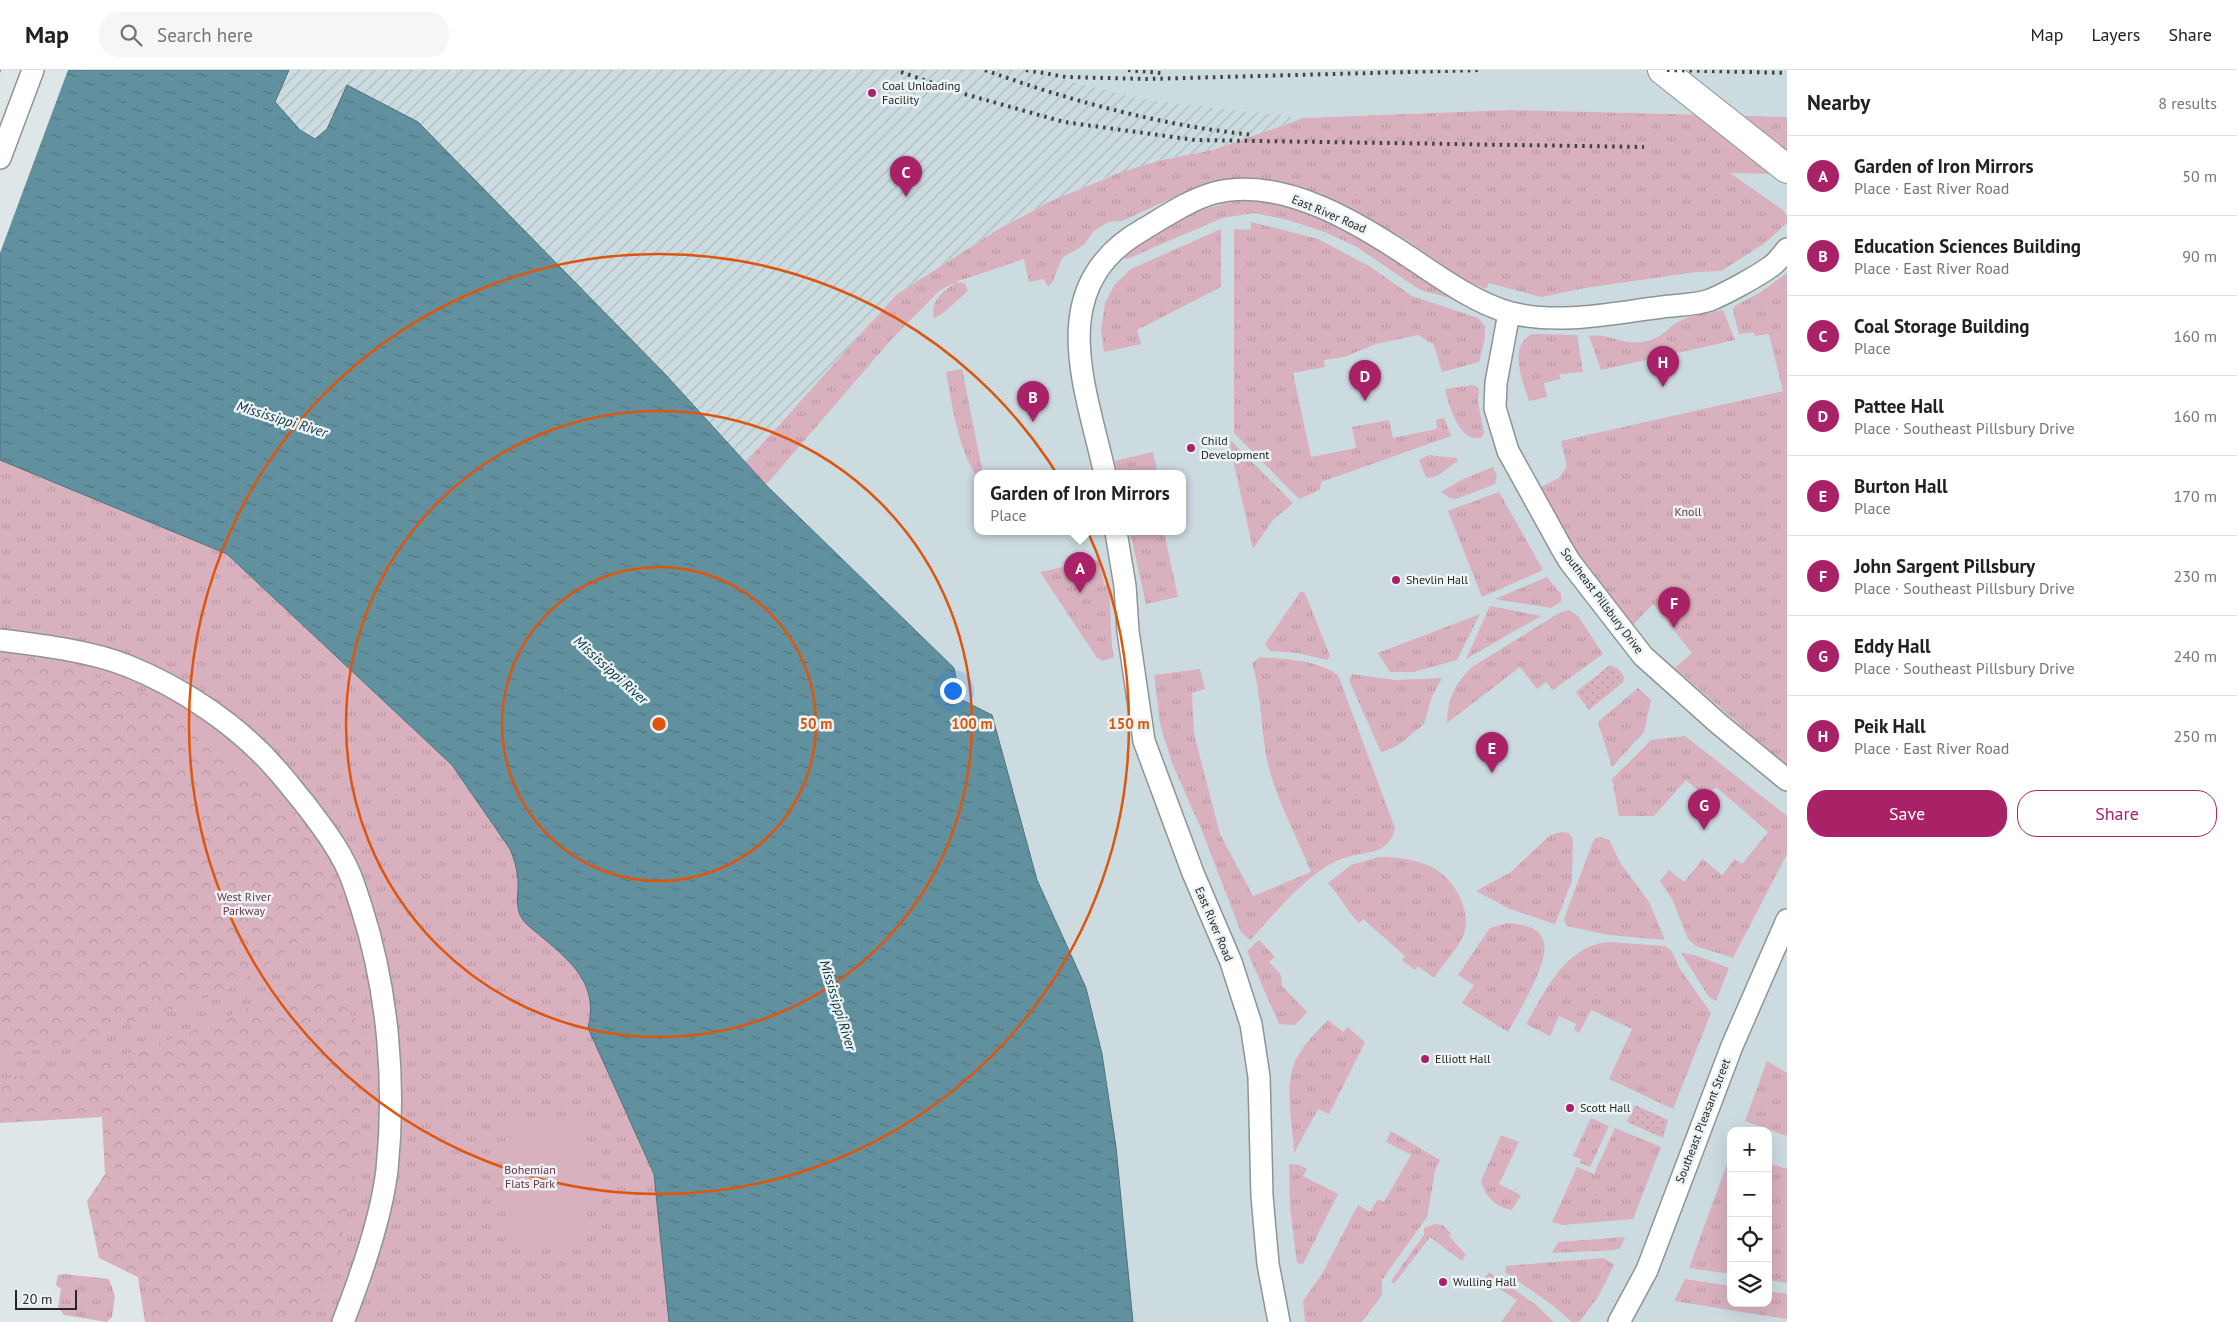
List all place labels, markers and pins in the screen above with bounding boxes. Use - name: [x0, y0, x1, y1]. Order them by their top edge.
- place label: Coal Unloading Facility: [882, 78, 960, 107]
- marker: Coal Unloading Facility: [866, 87, 878, 99]
- pin: C: [890, 156, 922, 197]
- pin: H: [1647, 346, 1679, 387]
- pin: D: [1349, 360, 1381, 401]
- pin: B: [1017, 381, 1049, 422]
- place label: Child Development: [1201, 433, 1269, 462]
- marker: Child Development: [1185, 442, 1197, 454]
- pin: A: [1064, 552, 1096, 593]
- place label: Shevlin Hall: [1406, 572, 1469, 587]
- marker: Shevlin Hall: [1390, 574, 1402, 586]
- pin: F: [1658, 587, 1690, 628]
- centre of rings: [650, 715, 668, 733]
- pin: E: [1476, 732, 1508, 773]
- pin: G: [1688, 789, 1720, 830]
- place label: Elliott Hall: [1435, 1051, 1491, 1066]
- marker: Elliott Hall: [1419, 1053, 1431, 1065]
- place label: Scott Hall: [1580, 1100, 1631, 1115]
- marker: Scott Hall: [1564, 1102, 1576, 1114]
- place label: Wulling Hall: [1453, 1274, 1517, 1289]
- marker: Wulling Hall: [1437, 1276, 1449, 1288]

